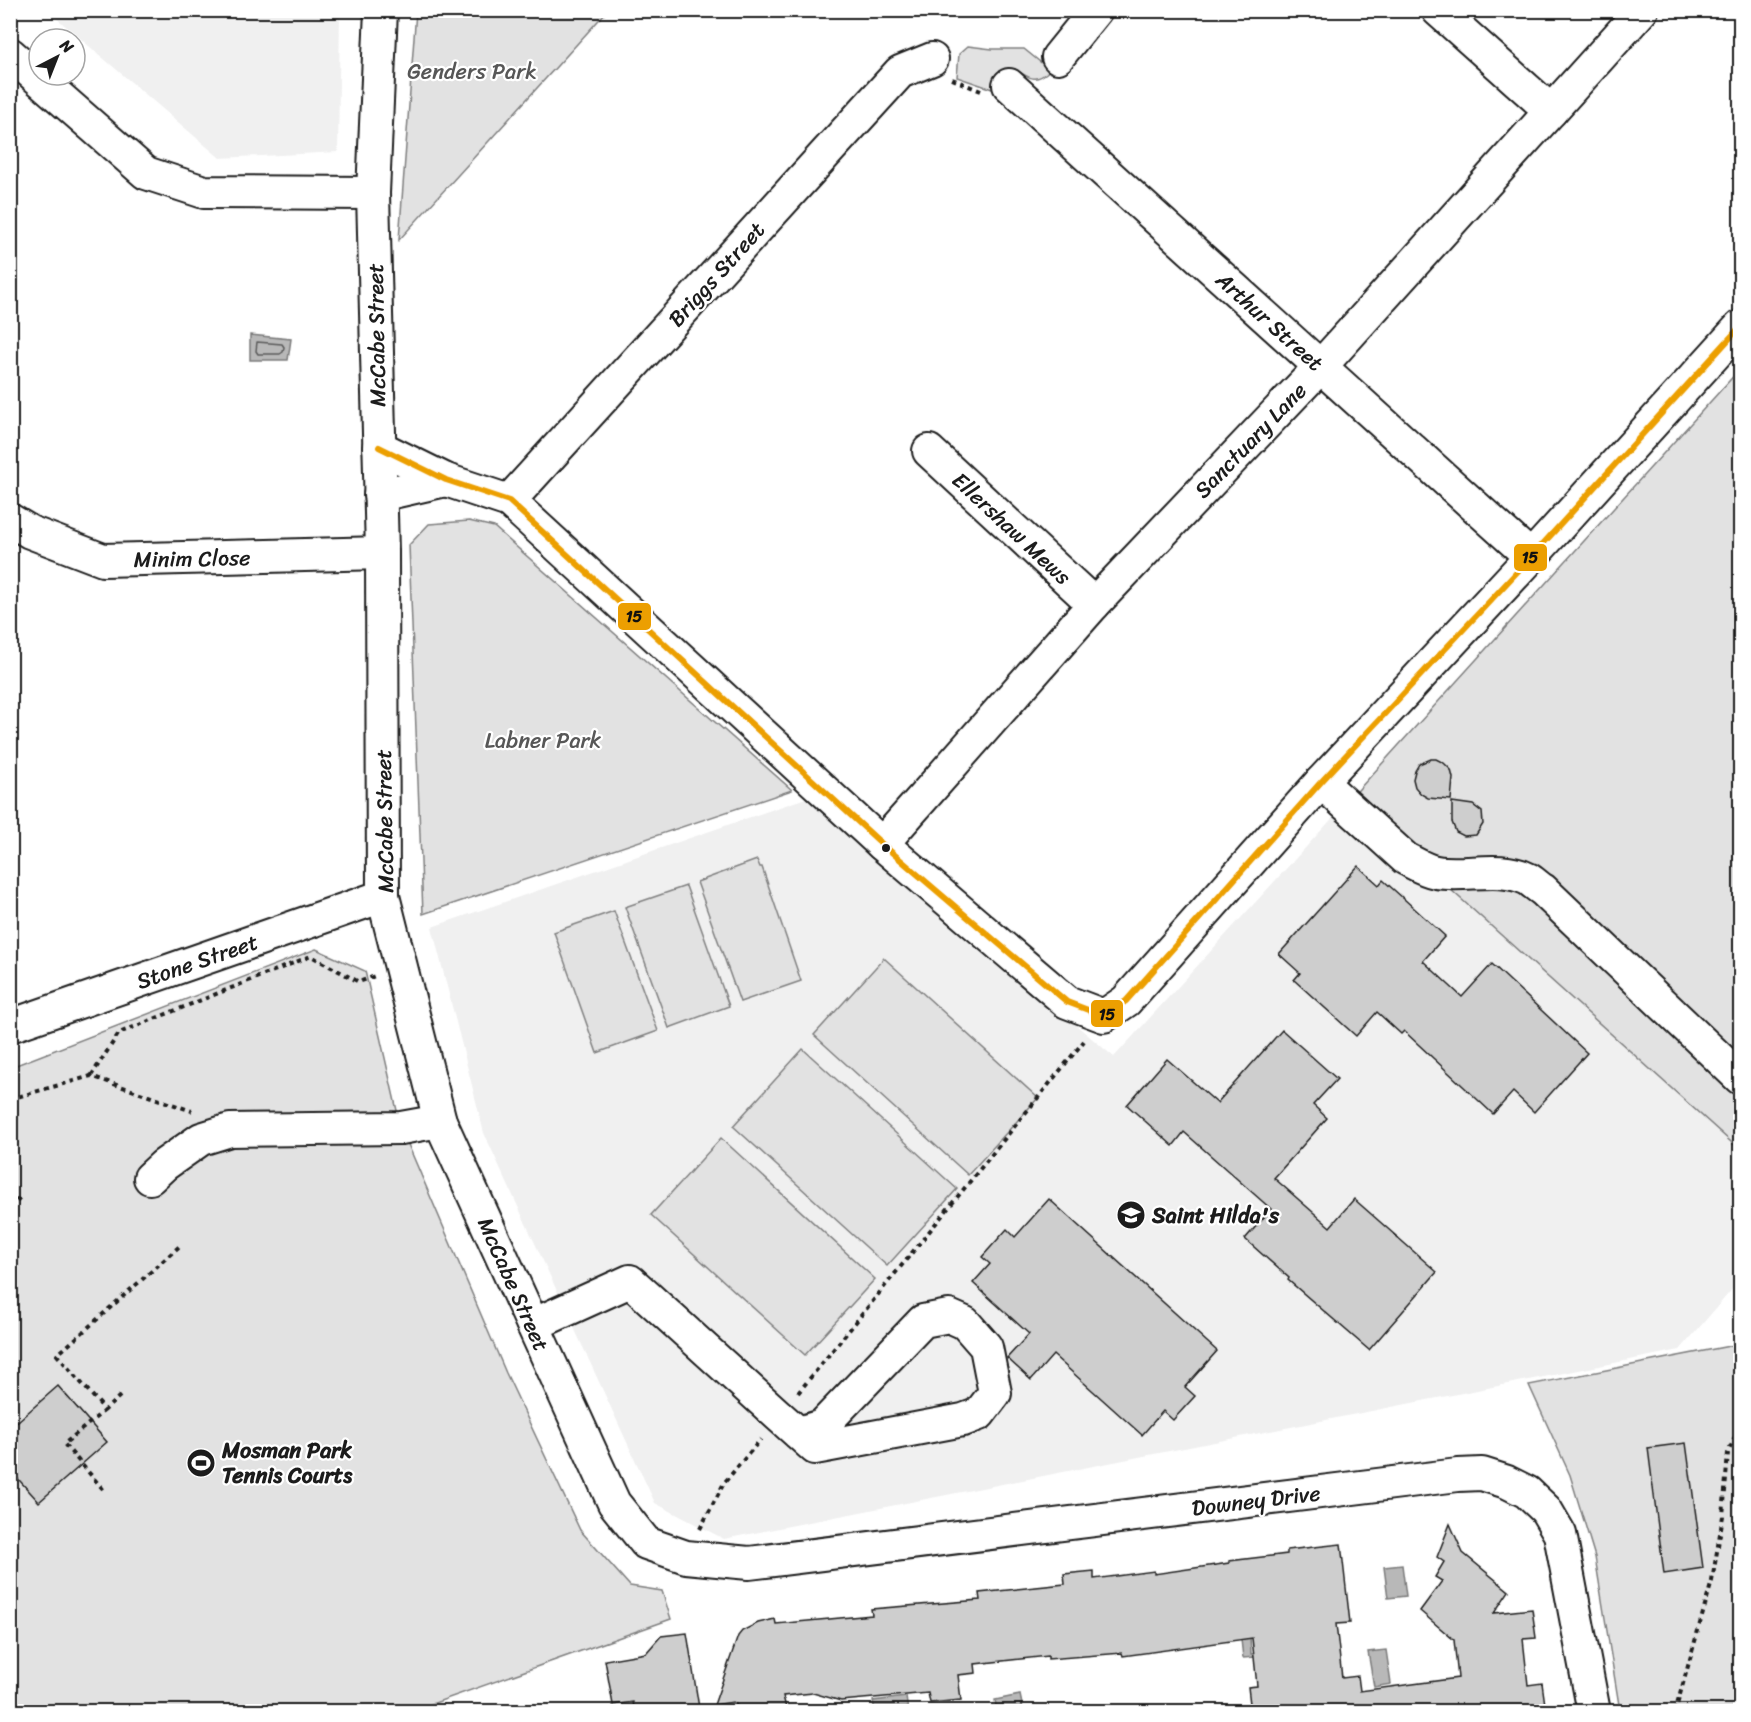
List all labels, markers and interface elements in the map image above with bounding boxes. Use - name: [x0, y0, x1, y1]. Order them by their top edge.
- north arrow: [27, 27, 87, 87]
- text: N: [52, 31, 81, 61]
- park label: Genders Park: [407, 52, 537, 91]
- street label: Briggs Street: [658, 212, 775, 336]
- street label: Arthur Street: [1206, 261, 1333, 381]
- street label: McCabe Street: [356, 262, 397, 407]
- street label: Sanctuary Lane: [1184, 373, 1316, 508]
- street label: Ellershaw Mews: [943, 462, 1081, 595]
- street label: Minim Close: [133, 538, 251, 579]
- line badge: 15: [1513, 543, 1548, 572]
- text: 15: [1522, 543, 1539, 572]
- line badge: 15: [617, 602, 652, 631]
- text: 15: [626, 602, 643, 631]
- park label: Labner Park: [485, 721, 601, 760]
- street label: McCabe Street: [364, 748, 405, 893]
- unlabelled marker: [880, 842, 892, 854]
- street label: Stone Street: [131, 922, 264, 1001]
- line badge: 15: [1090, 999, 1124, 1028]
- text: 15: [1099, 1000, 1116, 1029]
- place label: Saint Hilda's: [1151, 1196, 1280, 1235]
- school or university icon: Saint Hilda's: [1115, 1199, 1147, 1231]
- street label: McCabe Street: [467, 1211, 561, 1358]
- place label: Mosman Park Tennis Courts: [221, 1431, 353, 1495]
- sports icon: Mosman Park Tennis Courts: [185, 1447, 217, 1479]
- street label: Downey Drive: [1189, 1473, 1323, 1528]

